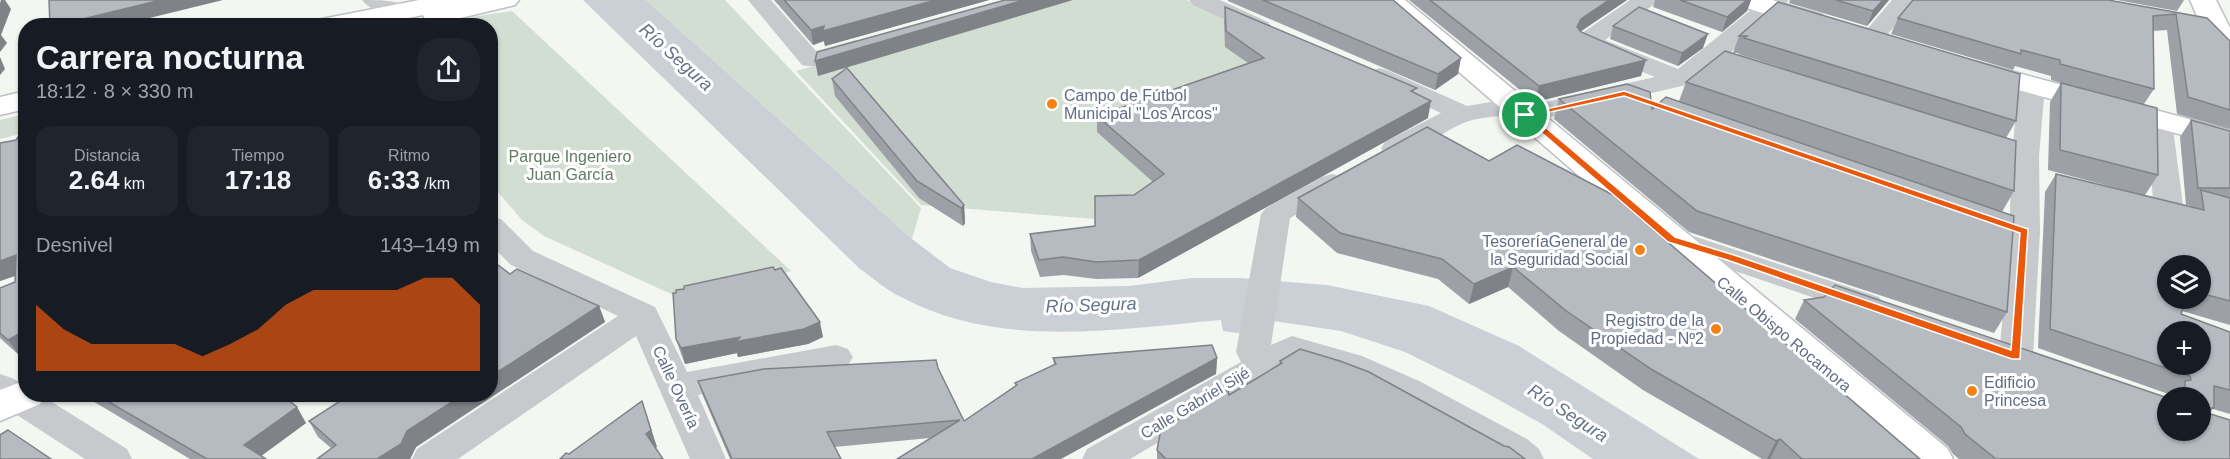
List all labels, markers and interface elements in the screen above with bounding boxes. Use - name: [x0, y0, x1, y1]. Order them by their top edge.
- water label: Río Segura: [635, 19, 717, 95]
- button: share: [417, 38, 480, 101]
- text: Carrera nocturna: [36, 39, 304, 76]
- text: 18:12 · 8 × 330 m: [36, 80, 193, 102]
- place label: Campo de Fútbol Municipal "Los Arcos": [1064, 87, 1218, 122]
- pin: [1499, 89, 1550, 140]
- marker: Campo de Fútbol Municipal "Los Arcos": [1045, 97, 1059, 111]
- icon: arrive: [1508, 98, 1541, 131]
- text: Distancia: [74, 147, 140, 164]
- text: Tiempo: [232, 147, 284, 164]
- text: Ritmo: [388, 147, 430, 164]
- park label: Parque Ingeniero Juan García: [509, 148, 631, 183]
- text: 2.64: [69, 165, 119, 195]
- text: 17:18: [225, 165, 291, 195]
- text: 6:33: [368, 165, 420, 195]
- text: km: [119, 175, 145, 192]
- text: /km: [420, 175, 450, 192]
- place label: TesoreríaGeneral de la Seguridad Social: [1482, 233, 1628, 268]
- text: Desnivel: [36, 234, 113, 256]
- text: 143–149 m: [380, 234, 480, 256]
- marker: TesoreríaGeneral de la Seguridad Social: [1633, 243, 1647, 257]
- map controls: [2157, 255, 2211, 441]
- button: layers: [2157, 255, 2211, 309]
- street label: Calle Obispo Rocamora: [1713, 273, 1855, 395]
- water label: Río Segura: [1045, 293, 1137, 317]
- place label: Registro de la Propiedad - Nº2: [1591, 312, 1704, 347]
- button: +: [2157, 321, 2211, 375]
- marker: Registro de la Propiedad - Nº2: [1709, 322, 1723, 336]
- street label: Calle Overía: [650, 343, 703, 431]
- street label: Calle Gabriel Sijé: [1138, 364, 1252, 442]
- place label: Edificio Princesa: [1984, 374, 2046, 409]
- water label: Río Segura: [1524, 380, 1612, 446]
- marker: Edificio Princesa: [1965, 384, 1979, 398]
- button: −: [2157, 387, 2211, 441]

